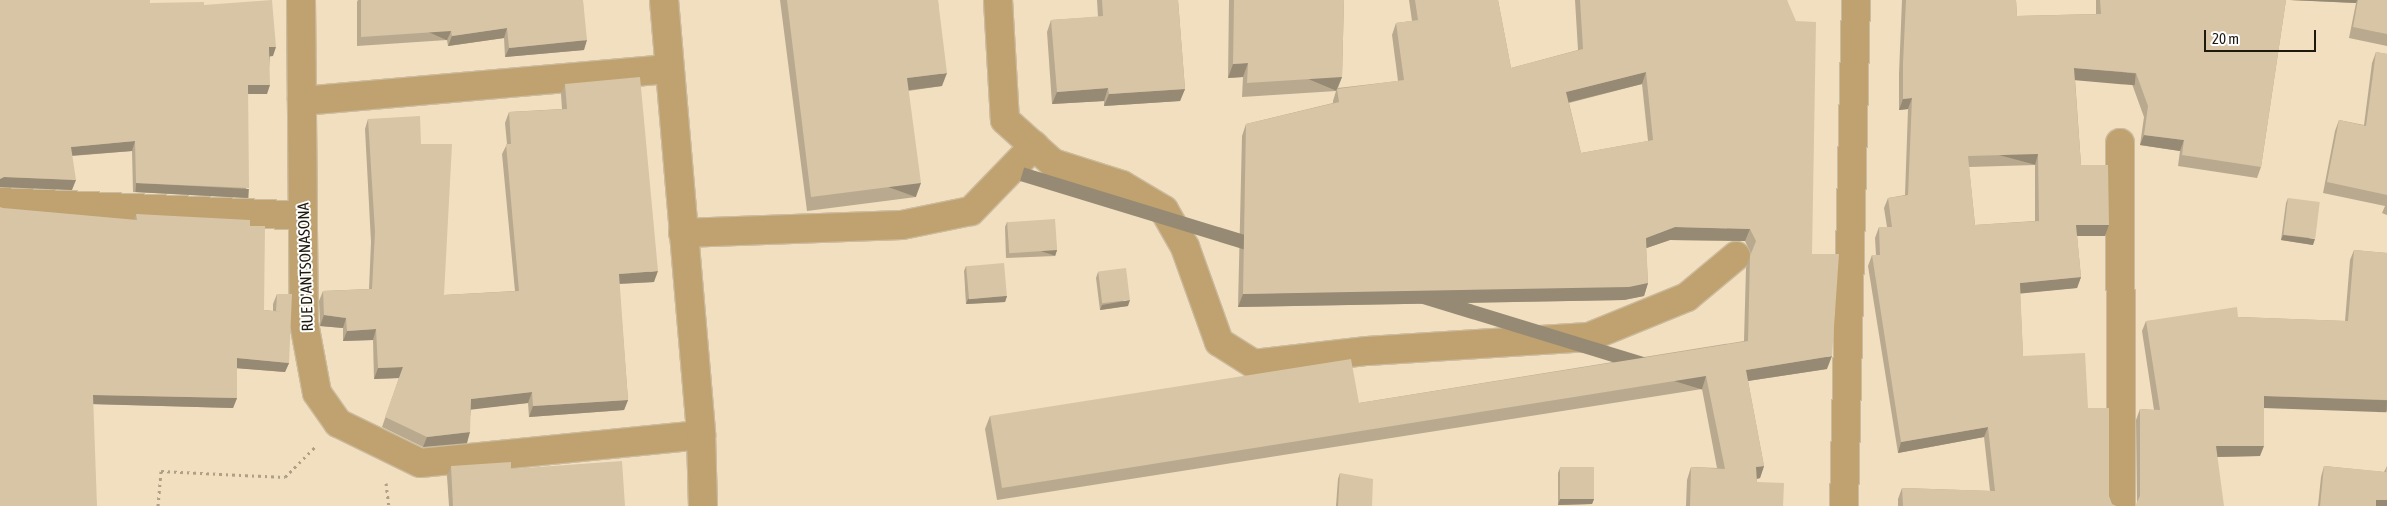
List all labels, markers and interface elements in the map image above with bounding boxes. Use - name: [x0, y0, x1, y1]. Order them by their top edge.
- scale bar: [2207, 20, 2320, 52]
- text: 20 m: [2212, 30, 2239, 47]
- street label: RUE D'ANTSONASONA: [293, 202, 317, 332]

